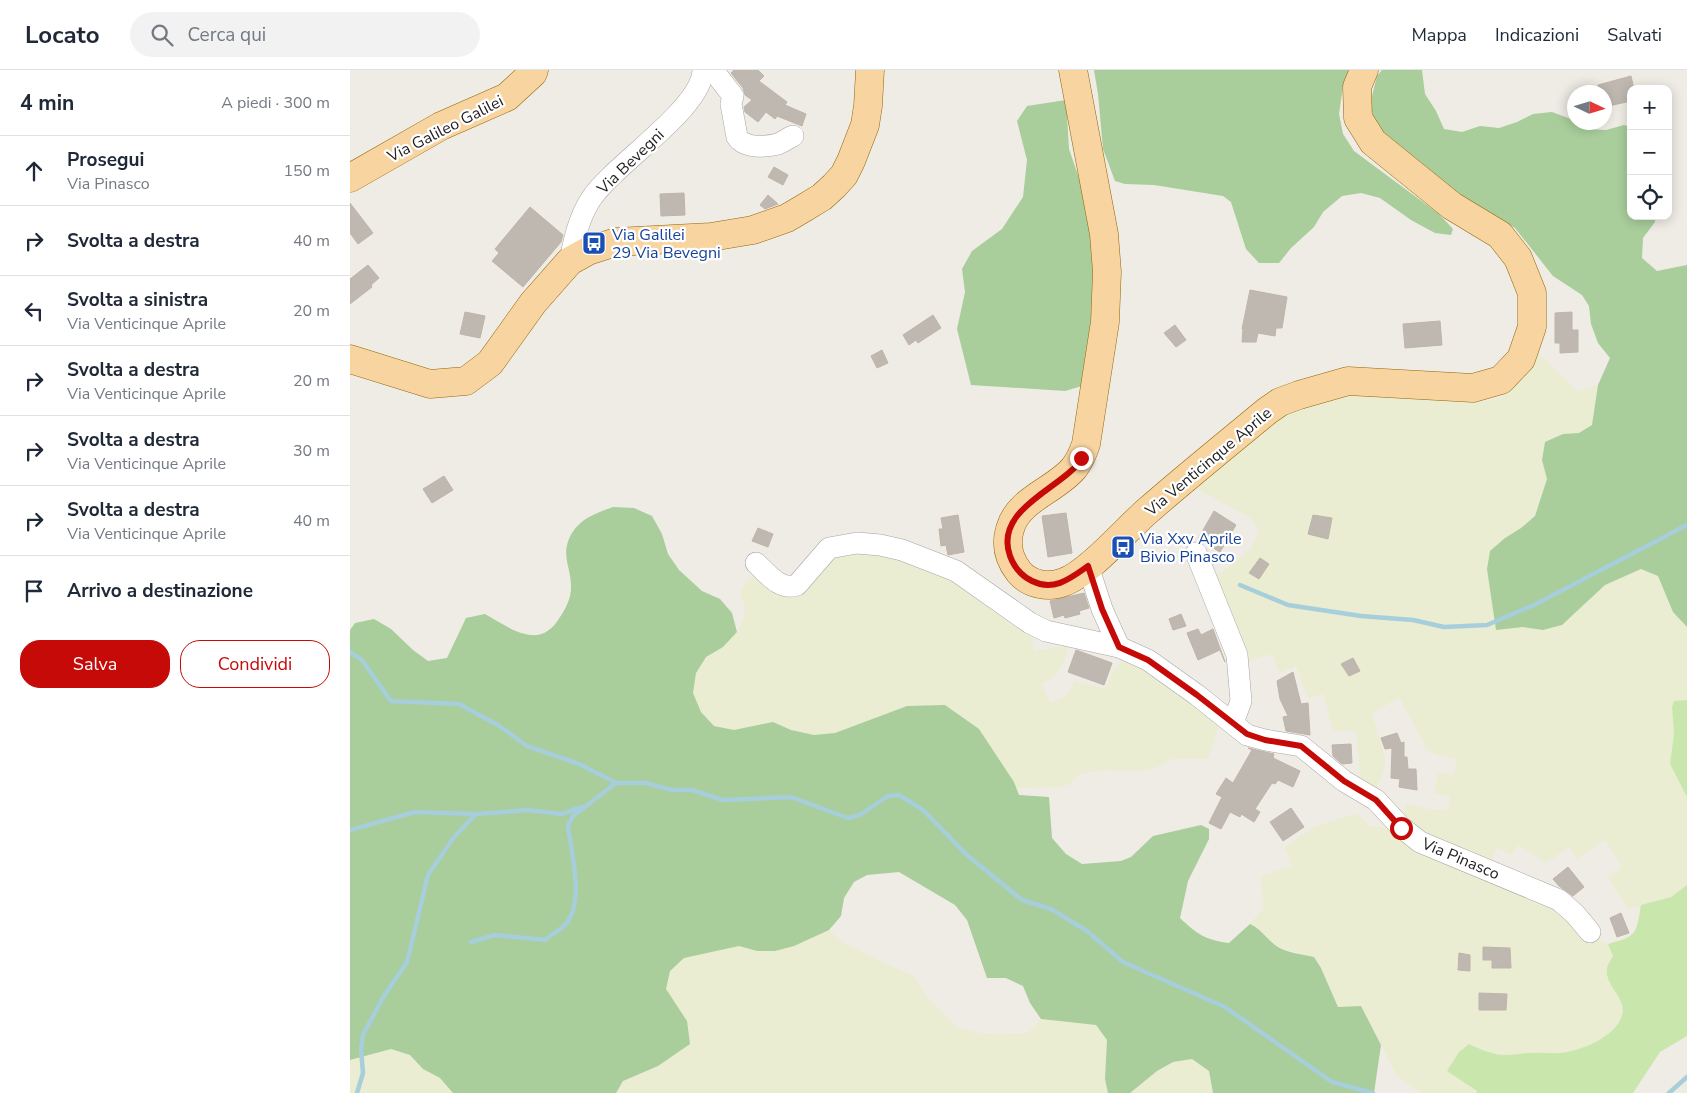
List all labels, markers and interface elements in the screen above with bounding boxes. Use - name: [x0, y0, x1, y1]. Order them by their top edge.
- search box: [130, 12, 480, 57]
- text: Locato: [25, 19, 100, 51]
- icon: search: [148, 21, 176, 49]
- text: Cerca qui: [188, 22, 266, 48]
- text: Mappa: [1411, 23, 1467, 47]
- text: Indicazioni: [1495, 23, 1579, 47]
- text: Salvati: [1607, 23, 1662, 47]
- north arrow: [1567, 85, 1612, 130]
- map controls: [1627, 85, 1672, 220]
- button: +: [1627, 85, 1672, 130]
- text: 4 min: [20, 89, 74, 117]
- street label: Via Galileo Galilei: [383, 90, 507, 168]
- text: A piedi · 300 m: [221, 92, 330, 114]
- street label: Via Bevegni: [592, 124, 669, 200]
- button: −: [1627, 130, 1672, 175]
- text: Prosegui: [67, 147, 144, 173]
- icon: ahead: [20, 157, 48, 185]
- text: 150 m: [283, 160, 330, 182]
- text: Via Pinasco: [67, 173, 150, 195]
- button: locate: [1627, 175, 1672, 220]
- place label: Via Galilei 29 Via Bevegni: [611, 224, 721, 264]
- icon: right: [20, 227, 48, 255]
- text: Svolta a destra: [67, 228, 200, 254]
- text: 40 m: [293, 230, 330, 252]
- bus stop icon: Via Galilei 29 Via Bevegni: [581, 230, 607, 256]
- text: Svolta a sinistra: [67, 287, 208, 313]
- icon: left: [20, 297, 48, 325]
- text: 20 m: [293, 300, 330, 322]
- text: Via Venticinque Aprile: [67, 313, 226, 335]
- text: Svolta a destra: [67, 357, 200, 383]
- icon: right: [20, 367, 48, 395]
- text: 20 m: [293, 370, 330, 392]
- text: Via Venticinque Aprile: [67, 383, 226, 405]
- street label: Via Venticinque Aprile: [1140, 402, 1277, 522]
- text: Svolta a destra: [67, 427, 200, 453]
- icon: right: [20, 437, 48, 465]
- text: 30 m: [293, 440, 330, 462]
- route end: [1070, 447, 1093, 470]
- text: Via Venticinque Aprile: [67, 453, 226, 475]
- text: Svolta a destra: [67, 497, 200, 523]
- icon: right: [20, 507, 48, 535]
- text: 40 m: [293, 510, 330, 532]
- text: Via Venticinque Aprile: [67, 523, 226, 545]
- place label: Via Xxv Aprile Bivio Pinasco: [1139, 528, 1242, 568]
- bus stop icon: Via Xxv Aprile Bivio Pinasco: [1110, 534, 1136, 560]
- icon: arrive: [20, 577, 48, 605]
- text: Arrivo a destinazione: [67, 578, 253, 604]
- button: Salva: [20, 640, 170, 688]
- button: Condividi: [180, 640, 330, 688]
- route start: [1390, 817, 1413, 840]
- street label: Via Pinasco: [1417, 832, 1503, 885]

